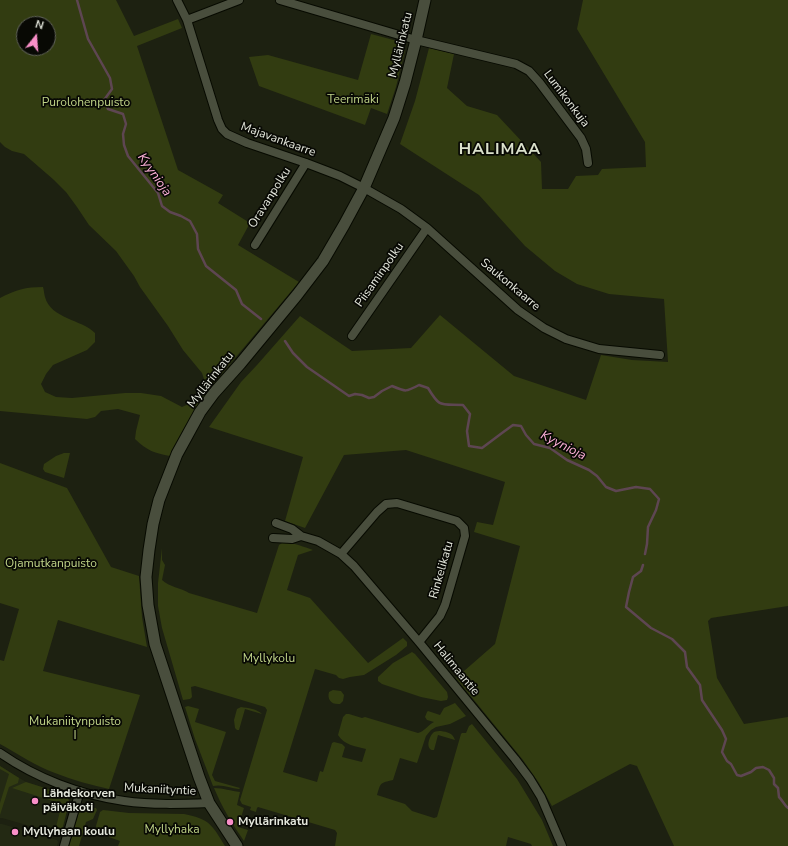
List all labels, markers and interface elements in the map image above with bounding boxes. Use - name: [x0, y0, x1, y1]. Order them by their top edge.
- street label: Myllärinkatu: [386, 11, 416, 79]
- north arrow: [16, 16, 56, 56]
- text: N: [33, 17, 45, 33]
- street label: Lumikonkuja: [540, 68, 592, 130]
- park label: Teerimäki: [327, 93, 379, 107]
- park label: Purolohenpuisto: [42, 96, 130, 110]
- street label: Majavankaarre: [239, 120, 317, 160]
- district label: HALIMAA: [459, 140, 541, 160]
- water label: Kyynioja: [134, 150, 174, 200]
- street label: Oravanpolku: [246, 165, 294, 231]
- street label: Piisaminpolku: [353, 240, 407, 310]
- street label: Saukonkaarre: [477, 256, 543, 314]
- street label: Myllärinkatu: [185, 349, 237, 411]
- water label: Kyynioja: [538, 428, 588, 464]
- street label: Rinkelikatu: [427, 539, 457, 601]
- park label: Ojamutkanpuisto: [5, 557, 97, 571]
- street label: Halimaantie: [430, 639, 482, 699]
- park label: Myllykolu: [243, 652, 295, 666]
- park label: Mukaniitynpuisto I: [29, 715, 121, 743]
- street label: Mukaniityntie: [124, 781, 196, 799]
- place label: Lähdekorven päiväkoti: [43, 787, 115, 815]
- marker: Lähdekorven päiväkoti: [30, 796, 40, 806]
- place label: Myllärinkatu: [238, 815, 308, 829]
- marker: Myllärinkatu: [225, 817, 235, 827]
- park label: Myllyhaka: [144, 823, 200, 837]
- place label: Myllyhaan koulu: [23, 825, 115, 839]
- marker: Myllyhaan koulu: [10, 827, 20, 837]

